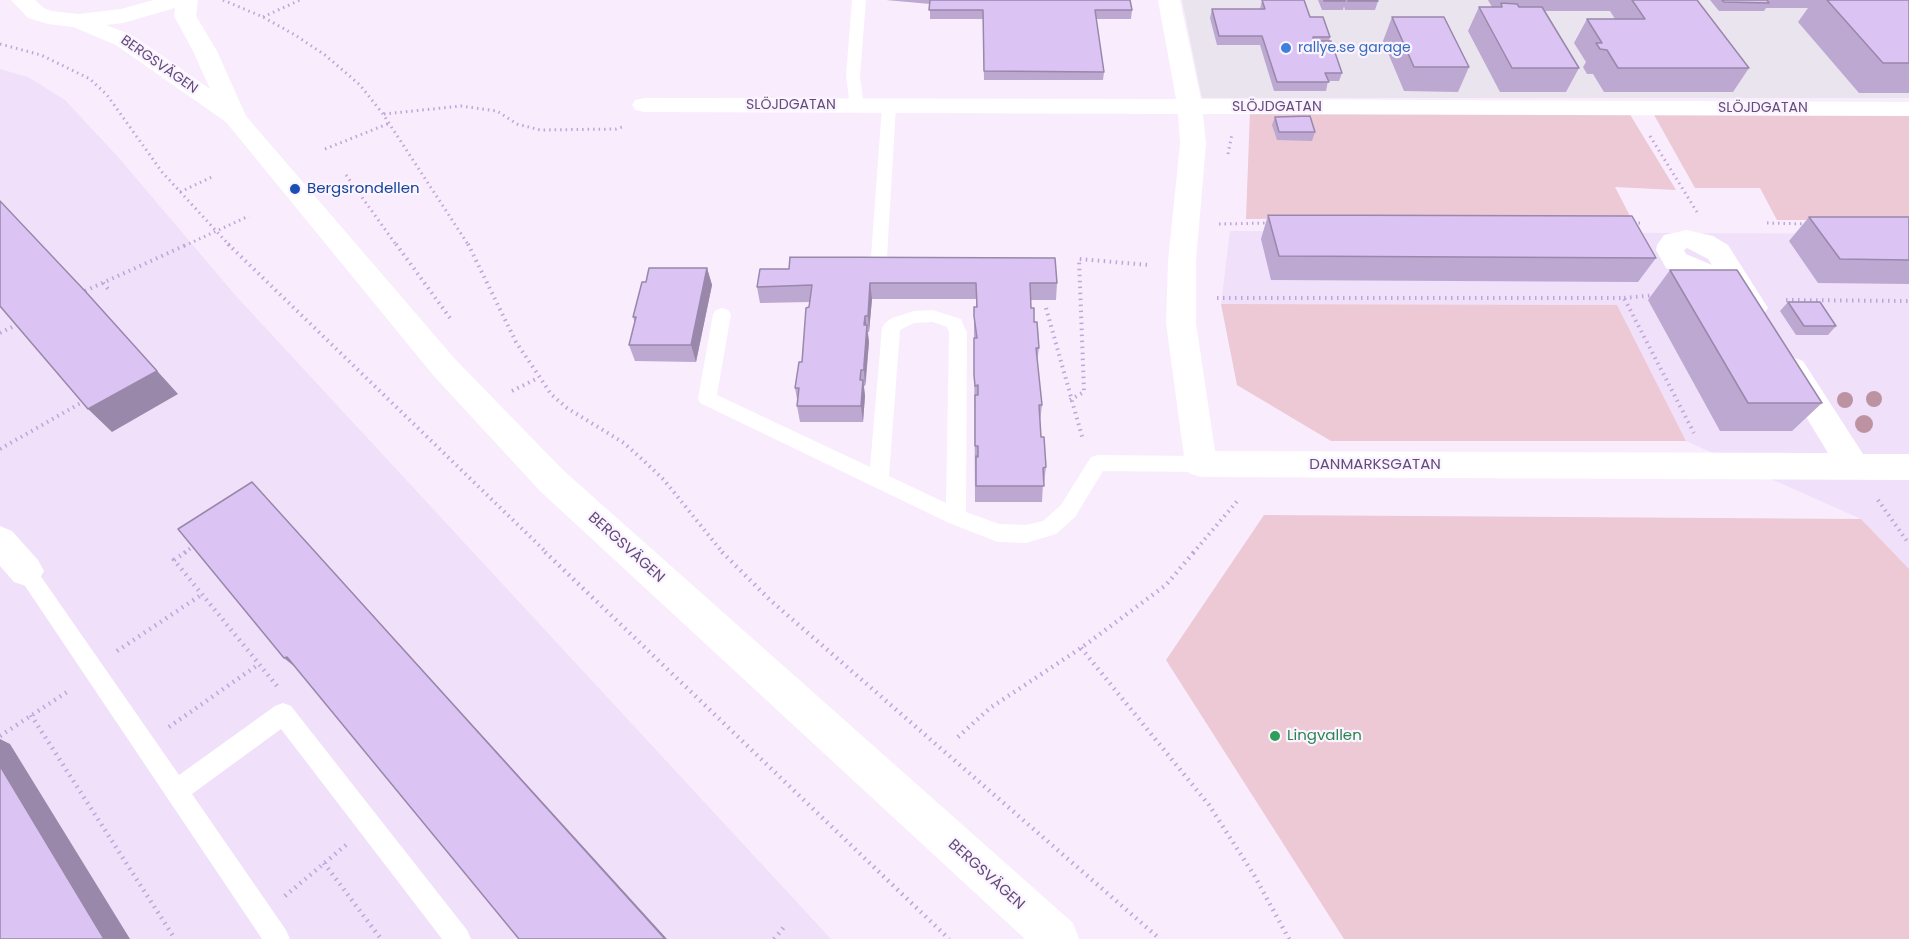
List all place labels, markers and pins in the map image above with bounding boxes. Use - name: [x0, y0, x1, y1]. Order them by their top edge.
- place label: rallye.se garage: [1298, 40, 1411, 56]
- marker: rallye.se garage: [1279, 41, 1293, 55]
- place label: Bergsrondellen: [307, 180, 420, 198]
- marker: Bergsrondellen: [288, 182, 302, 196]
- place label: Lingvallen: [1287, 727, 1362, 745]
- marker: Lingvallen: [1268, 729, 1282, 743]

